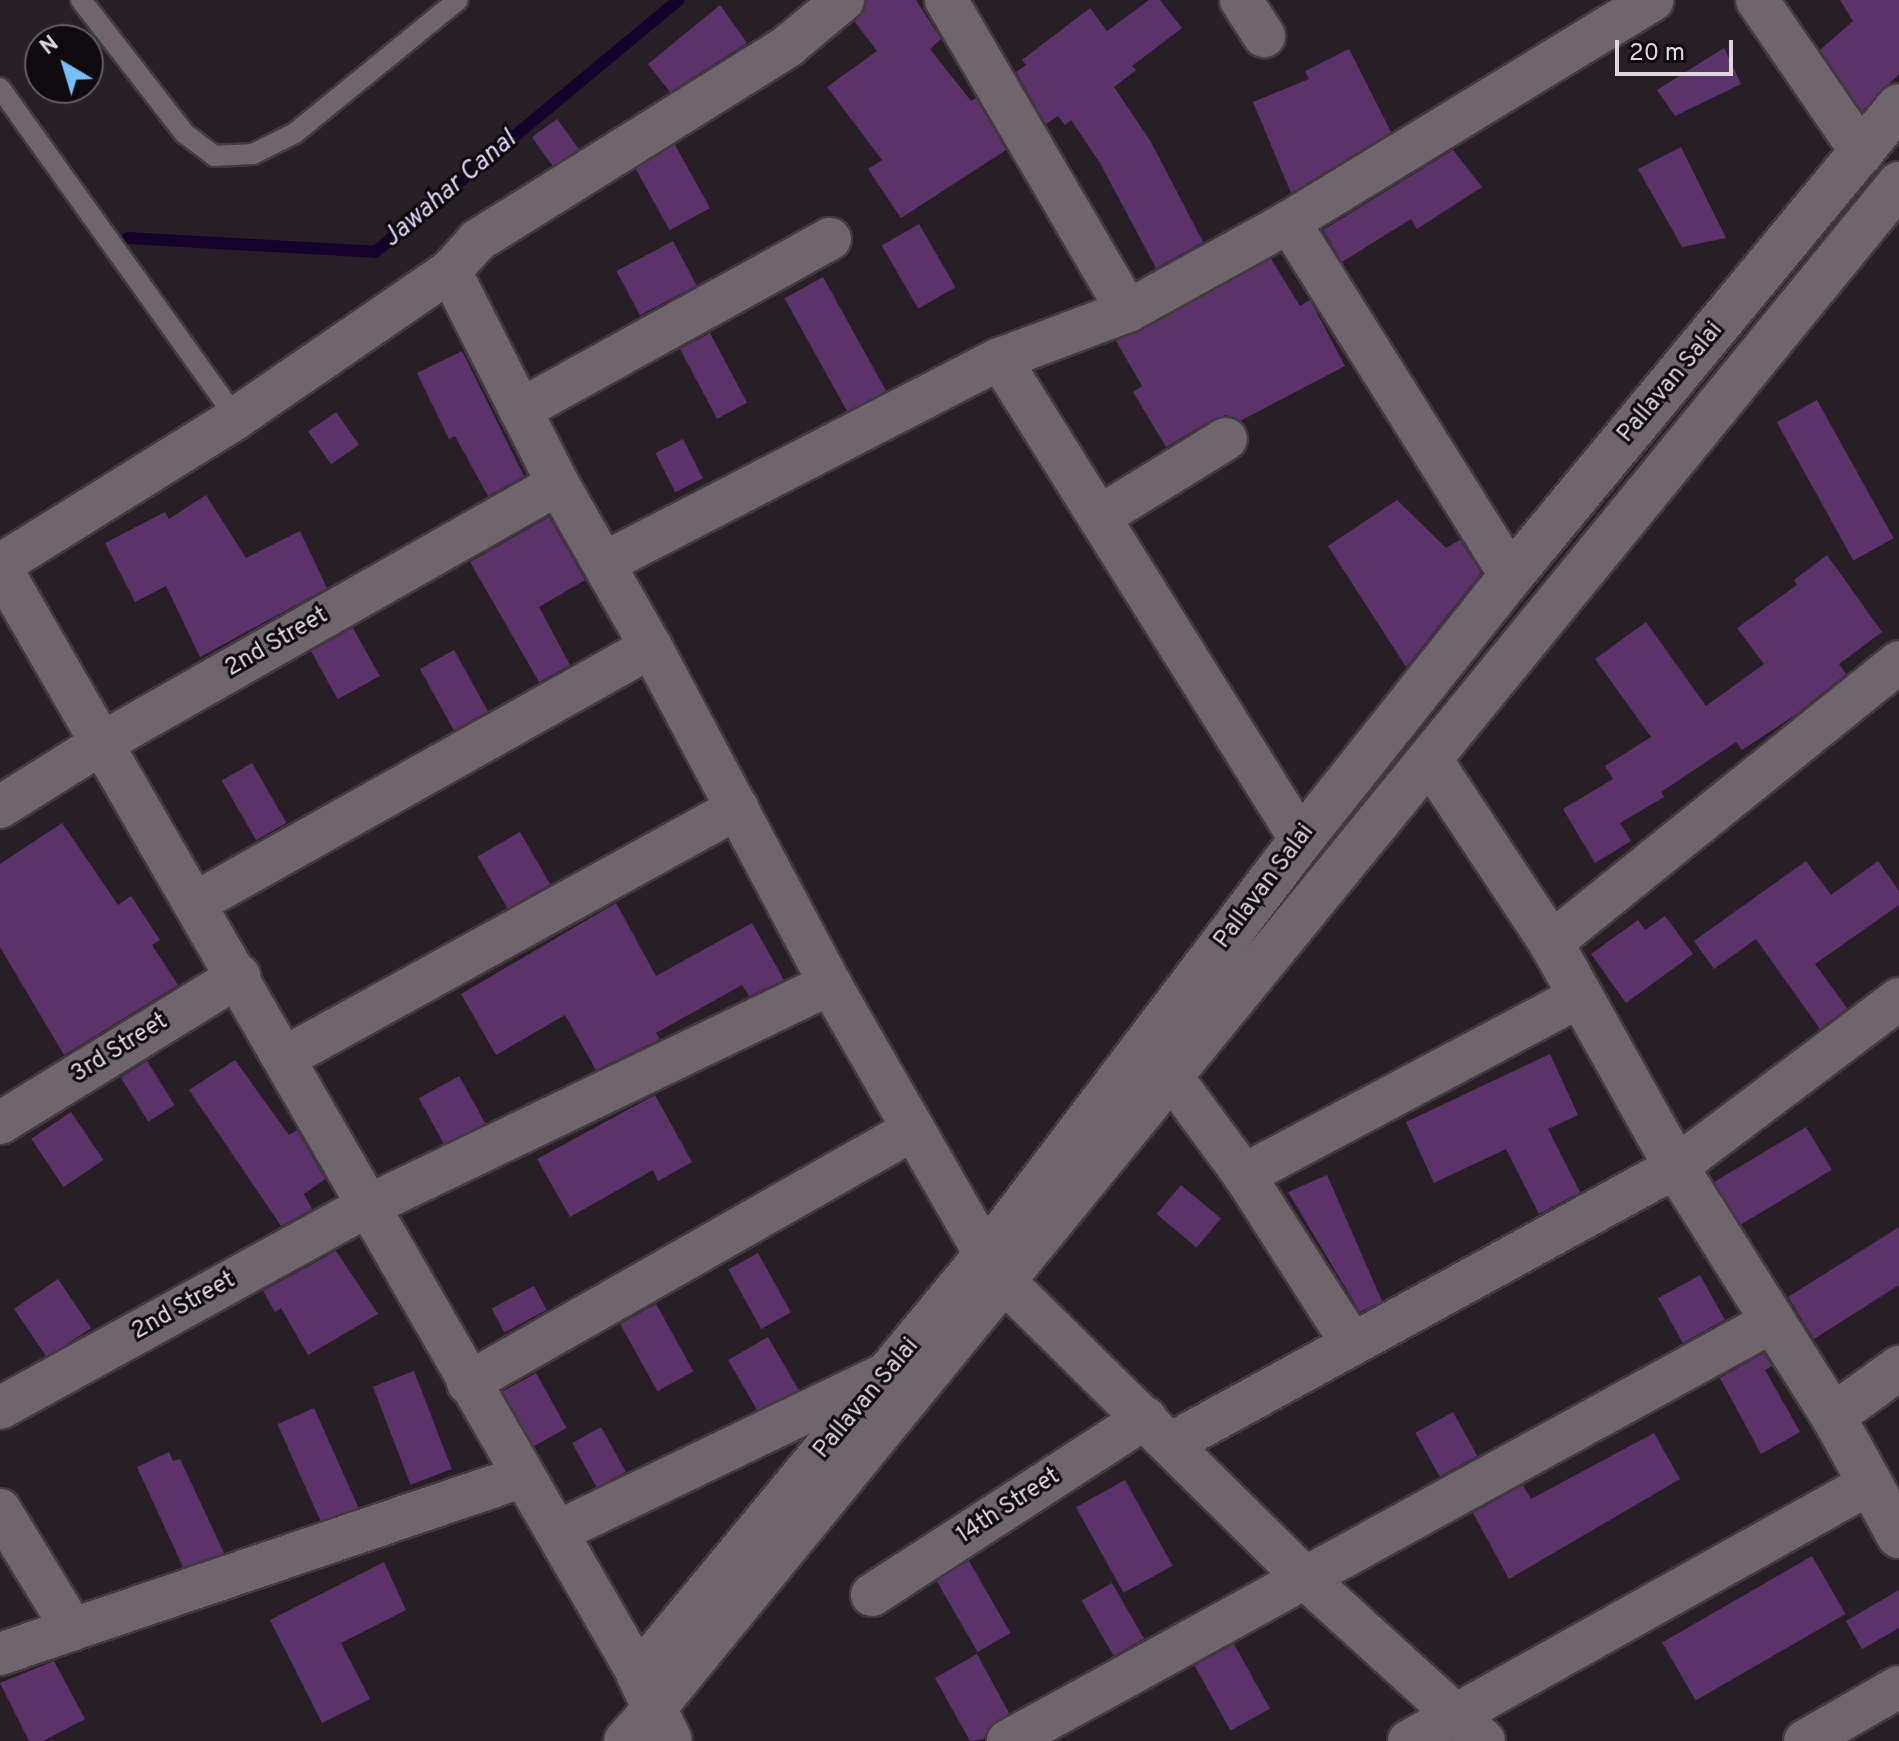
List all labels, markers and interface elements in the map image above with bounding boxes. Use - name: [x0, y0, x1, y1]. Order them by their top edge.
- north arrow: [24, 24, 104, 104]
- scale bar: [1619, 24, 1737, 74]
- text: N: [36, 31, 65, 62]
- text: 20 m: [1629, 39, 1685, 69]
- water label: Jawahar Canal: [377, 125, 523, 255]
- street label: Pallavan Salai: [1612, 317, 1730, 449]
- street label: 2nd Street: [221, 602, 333, 684]
- street label: Pallavan Salai: [1209, 819, 1321, 955]
- street label: 3rd Street: [66, 1008, 174, 1090]
- street label: 2nd Street: [127, 1267, 241, 1347]
- street label: Pallavan Salai: [808, 1333, 926, 1465]
- street label: 14th Street: [952, 1463, 1066, 1551]

